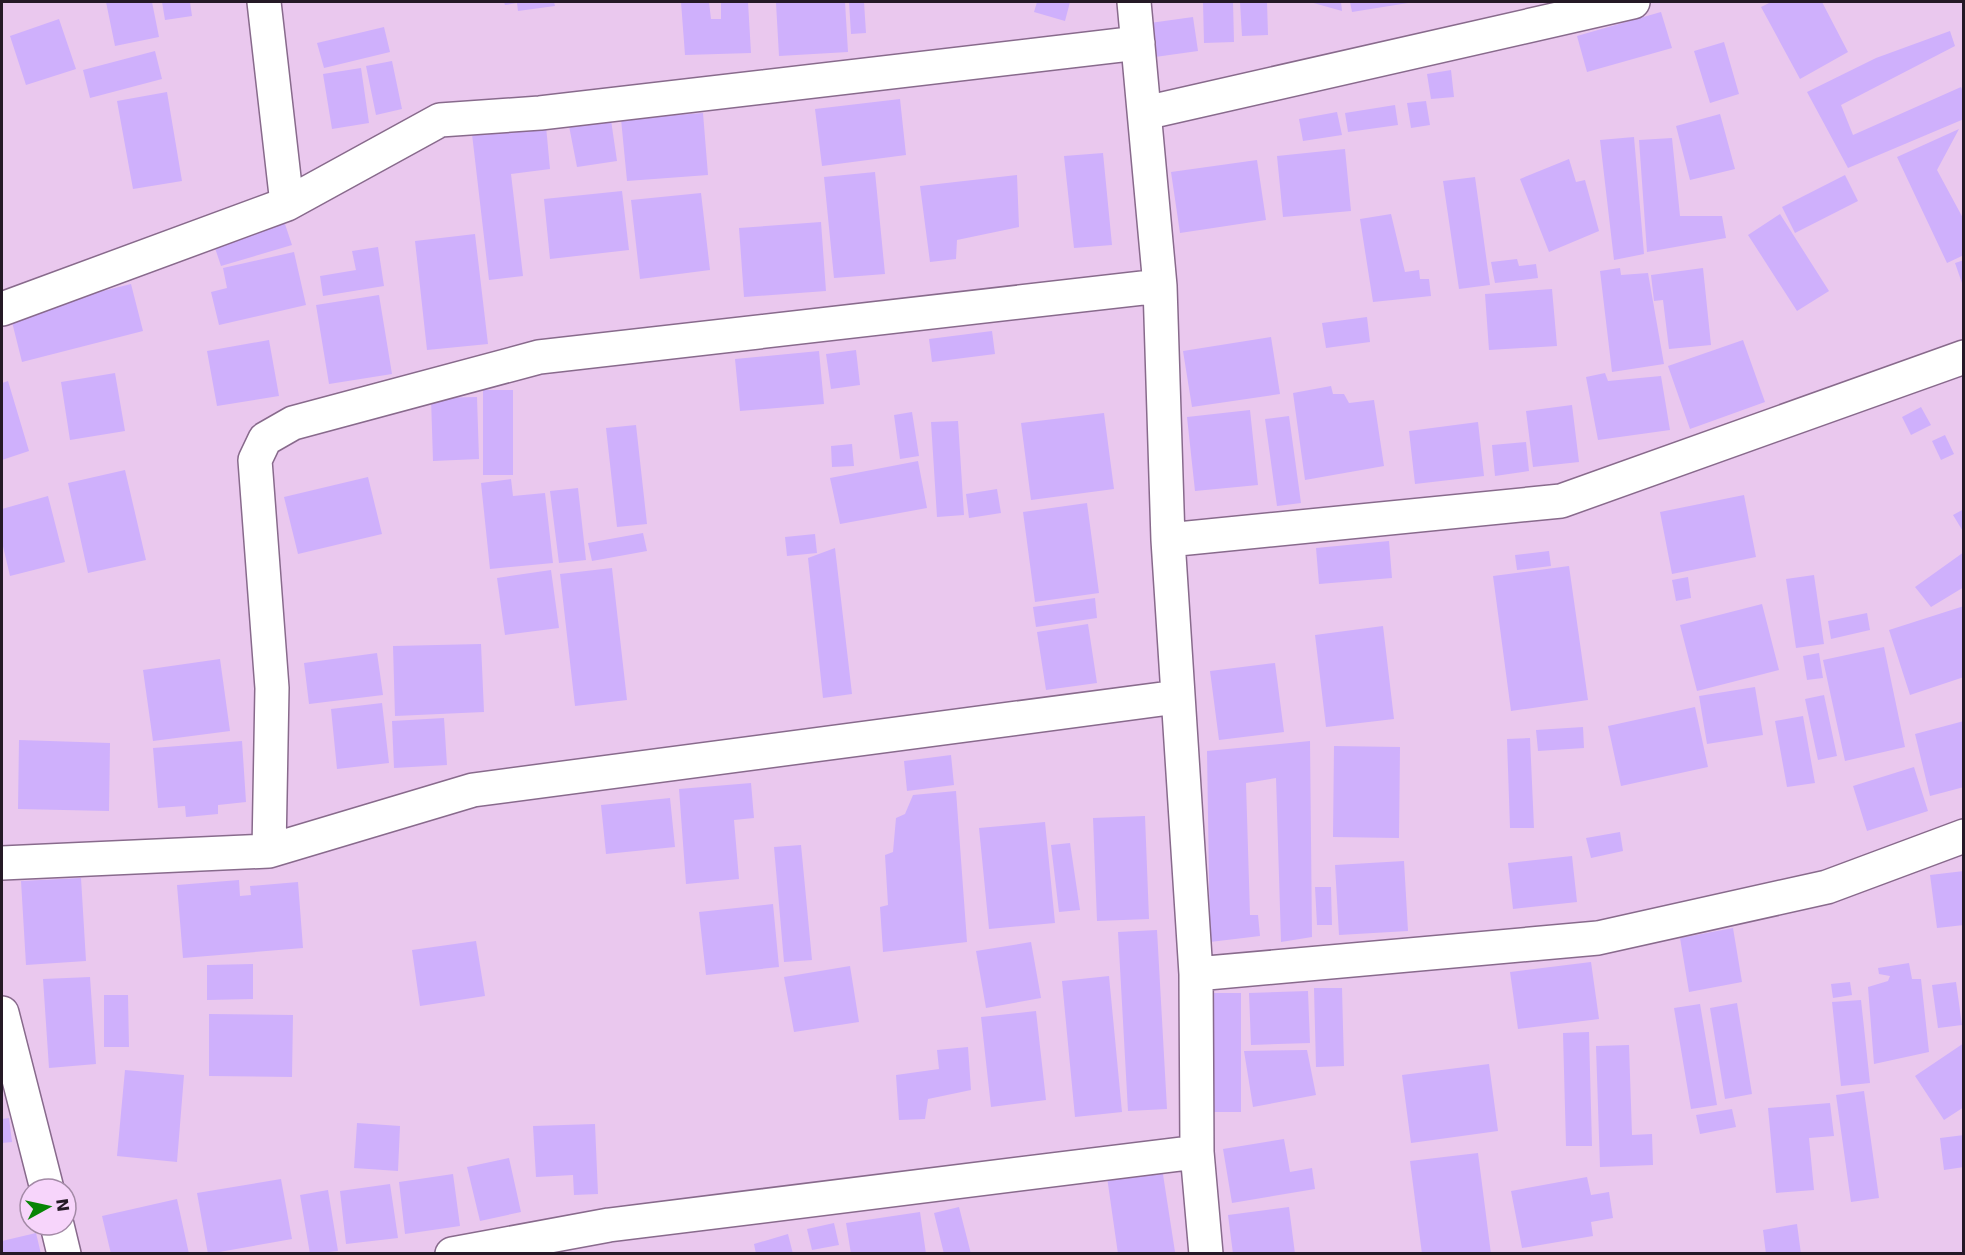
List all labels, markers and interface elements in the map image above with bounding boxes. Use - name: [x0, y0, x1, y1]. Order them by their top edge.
- north arrow: [18, 1177, 78, 1237]
- text: N: [52, 1197, 73, 1213]

